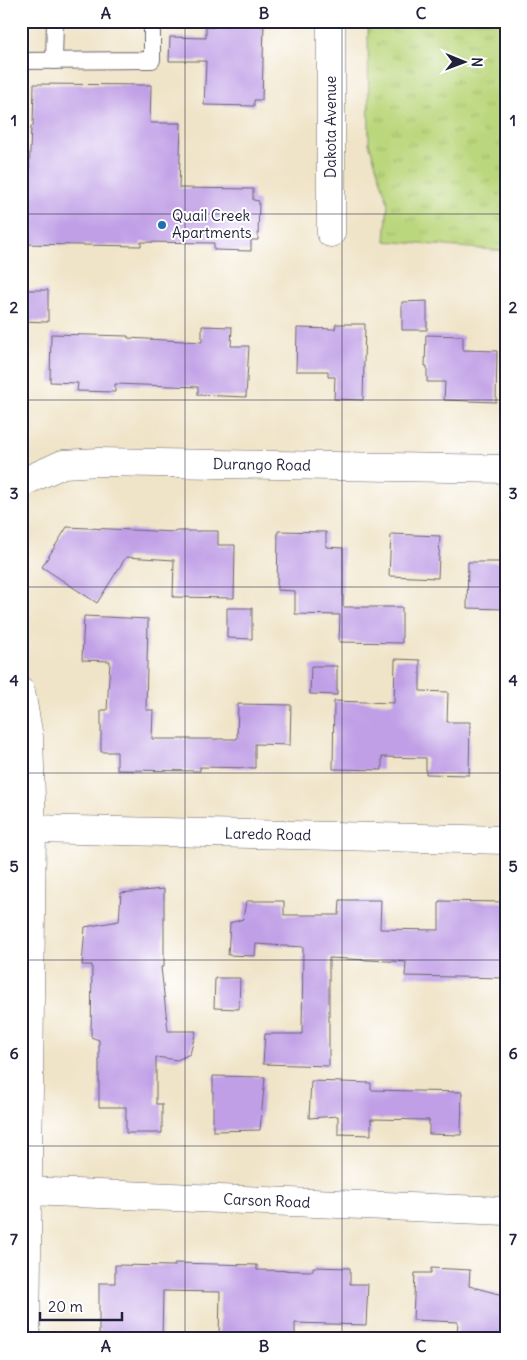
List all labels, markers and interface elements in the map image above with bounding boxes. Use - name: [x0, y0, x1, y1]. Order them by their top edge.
- text: A: [101, 3, 111, 23]
- text: B: [259, 3, 270, 23]
- text: C: [416, 3, 427, 23]
- north arrow: [440, 38, 490, 88]
- text: N: [468, 57, 486, 67]
- street label: Dakota Avenue: [321, 76, 340, 178]
- text: 1: [11, 110, 17, 130]
- text: 1: [510, 110, 516, 130]
- place label: Quail Creek Apartments: [172, 206, 252, 242]
- marker: Quail Creek Apartments: [156, 219, 168, 231]
- text: 2: [10, 297, 19, 317]
- text: 2: [509, 297, 518, 317]
- street label: Durango Road: [213, 454, 311, 475]
- text: 3: [9, 483, 19, 503]
- text: 3: [508, 483, 518, 503]
- text: 4: [9, 670, 19, 690]
- text: 4: [508, 670, 518, 690]
- street label: Laredo Road: [225, 823, 312, 844]
- text: 5: [9, 856, 19, 876]
- text: 5: [508, 856, 518, 876]
- text: 6: [9, 1043, 19, 1063]
- text: 6: [508, 1043, 518, 1063]
- street label: Carson Road: [223, 1189, 311, 1212]
- text: 7: [10, 1229, 18, 1249]
- text: 7: [509, 1229, 517, 1249]
- scale bar: [40, 1290, 122, 1322]
- text: 20 m: [48, 1297, 83, 1316]
- text: A: [101, 1336, 111, 1356]
- text: B: [259, 1336, 270, 1356]
- text: C: [416, 1336, 427, 1356]

